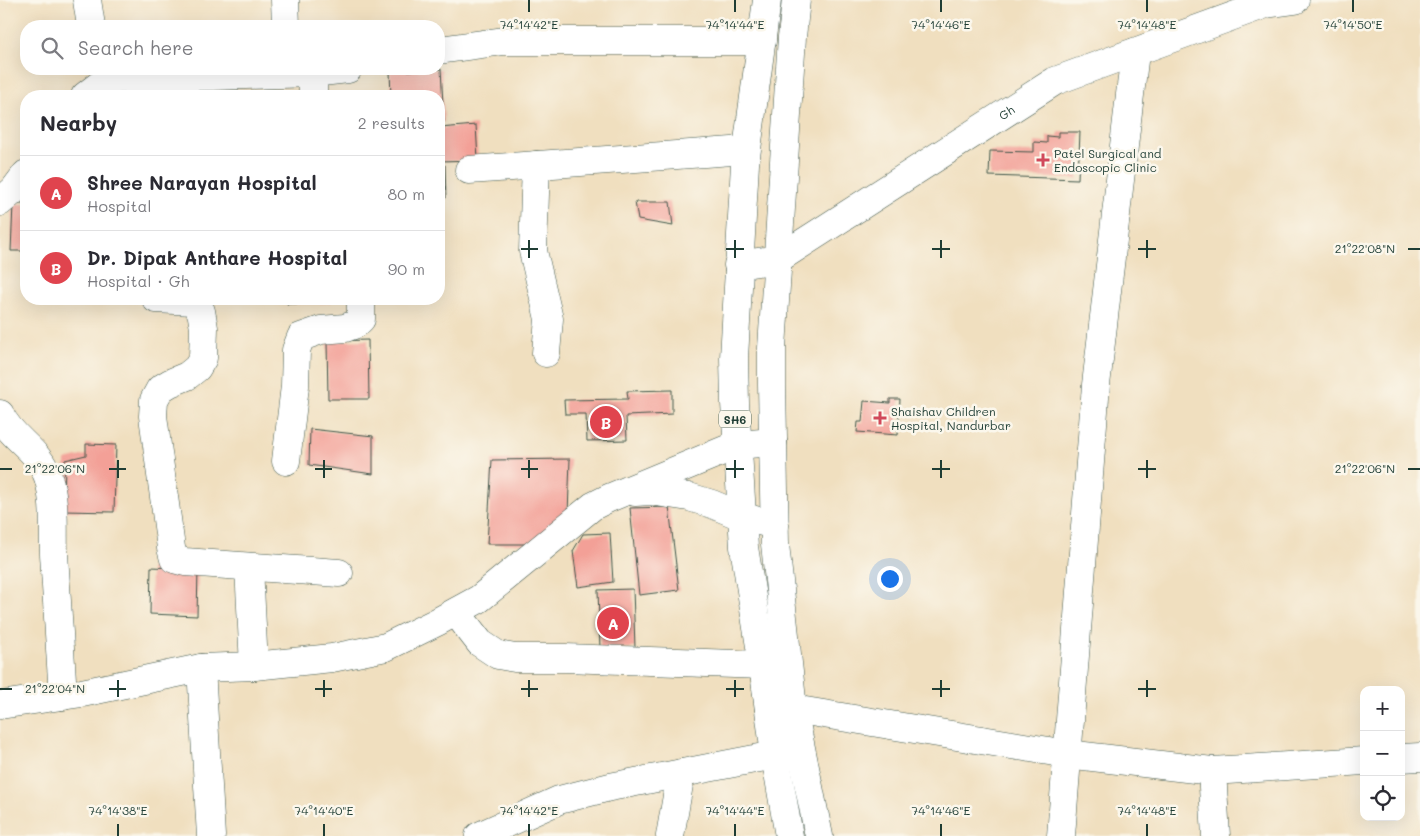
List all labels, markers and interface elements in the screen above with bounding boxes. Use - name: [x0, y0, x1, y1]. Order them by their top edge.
- text: 74°14'42"E: [500, 16, 558, 32]
- text: 74°14'44"E: [706, 16, 764, 32]
- text: 74°14'46"E: [912, 16, 971, 32]
- text: 74°14'48"E: [1118, 16, 1177, 32]
- text: 74°14'50"E: [1324, 16, 1383, 32]
- search box: [20, 20, 445, 75]
- icon: search: [38, 34, 66, 62]
- text: Search here: [78, 35, 194, 60]
- street label: Gh: [996, 101, 1018, 123]
- text: Nearby: [40, 109, 117, 136]
- text: 2 results: [358, 112, 425, 133]
- place label: Patel Surgical and Endoscopic Clinic: [1054, 145, 1162, 175]
- marker: Patel Surgical and Endoscopic Clinic: [1036, 153, 1050, 167]
- text: Shree Narayan Hospital: [87, 170, 317, 195]
- text: A: [50, 183, 62, 204]
- text: 80 m: [388, 183, 425, 204]
- text: Hospital: [87, 195, 151, 216]
- text: 21°22'08"N: [1335, 240, 1395, 256]
- text: Dr. Dipak Anthare Hospital: [87, 245, 347, 270]
- text: B: [51, 258, 61, 279]
- text: 90 m: [388, 258, 425, 279]
- text: Hospital · Gh: [87, 270, 190, 291]
- pin: B: [590, 403, 622, 441]
- place label: Shaishav Children Hospital, Nandurbar: [891, 403, 1011, 433]
- road number: SH6: [719, 410, 751, 428]
- marker: Shaishav Children Hospital, Nandurbar: [873, 411, 887, 425]
- text: 21°22'06"N: [25, 460, 85, 476]
- text: 21°22'06"N: [1335, 460, 1395, 476]
- your location: [877, 566, 903, 592]
- pin: A: [597, 604, 629, 642]
- text: 21°22'04"N: [25, 680, 85, 696]
- map controls: [1360, 686, 1405, 821]
- button: +: [1360, 686, 1405, 731]
- button: −: [1360, 731, 1405, 776]
- button: locate: [1360, 776, 1405, 821]
- text: 74°14'38"E: [89, 802, 148, 818]
- text: 74°14'40"E: [295, 802, 354, 818]
- text: 74°14'42"E: [500, 802, 558, 818]
- text: 74°14'44"E: [706, 802, 764, 818]
- text: 74°14'46"E: [912, 802, 971, 818]
- text: 74°14'48"E: [1118, 802, 1177, 818]

